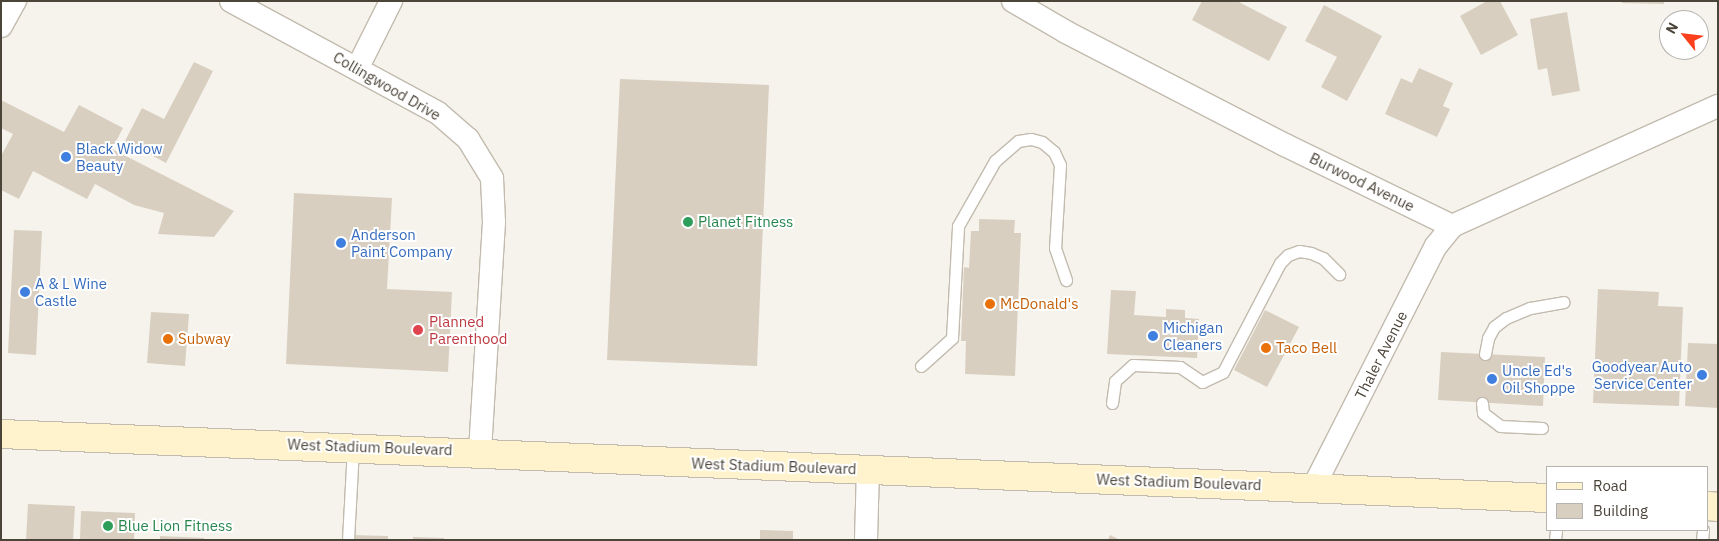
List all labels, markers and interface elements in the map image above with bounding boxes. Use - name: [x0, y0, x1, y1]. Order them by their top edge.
- north arrow: [1659, 10, 1709, 60]
- text: N: [1661, 19, 1682, 37]
- street label: Collingwood Drive: [330, 48, 444, 124]
- place label: Black Widow Beauty: [76, 139, 163, 174]
- street label: Burwood Avenue: [1307, 149, 1417, 215]
- marker: Black Widow Beauty: [60, 151, 72, 163]
- place label: Planet Fitness: [698, 213, 793, 231]
- marker: Planet Fitness: [682, 216, 694, 228]
- place label: Anderson Paint Company: [351, 225, 452, 260]
- marker: Anderson Paint Company: [335, 237, 347, 249]
- place label: A & L Wine Castle: [35, 274, 107, 309]
- marker: A & L Wine Castle: [19, 286, 31, 298]
- place label: McDonald's: [1000, 295, 1078, 313]
- marker: McDonald's: [984, 298, 996, 310]
- street label: Thaler Avenue: [1351, 308, 1411, 402]
- place label: Planned Parenthood: [429, 312, 507, 347]
- place label: Michigan Cleaners: [1163, 318, 1223, 353]
- marker: Planned Parenthood: [411, 323, 425, 337]
- place label: Subway: [178, 330, 231, 348]
- marker: Michigan Cleaners: [1147, 330, 1159, 342]
- marker: Subway: [162, 333, 174, 345]
- place label: Taco Bell: [1276, 339, 1337, 357]
- marker: Taco Bell: [1260, 342, 1272, 354]
- place label: Goodyear Auto Service Center: [1592, 357, 1692, 392]
- place label: Uncle Ed's Oil Shoppe: [1502, 361, 1575, 396]
- marker: Goodyear Auto Service Center: [1696, 369, 1708, 381]
- marker: Uncle Ed's Oil Shoppe: [1486, 373, 1498, 385]
- street label: West Stadium Boulevard: [287, 435, 453, 459]
- street label: West Stadium Boulevard: [691, 454, 857, 478]
- legend: [1546, 466, 1709, 531]
- street label: West Stadium Boulevard: [1096, 470, 1262, 494]
- text: Road: [1593, 476, 1628, 495]
- text: Building: [1593, 501, 1648, 520]
- place label: Blue Lion Fitness: [118, 517, 233, 535]
- marker: Blue Lion Fitness: [102, 520, 114, 532]

